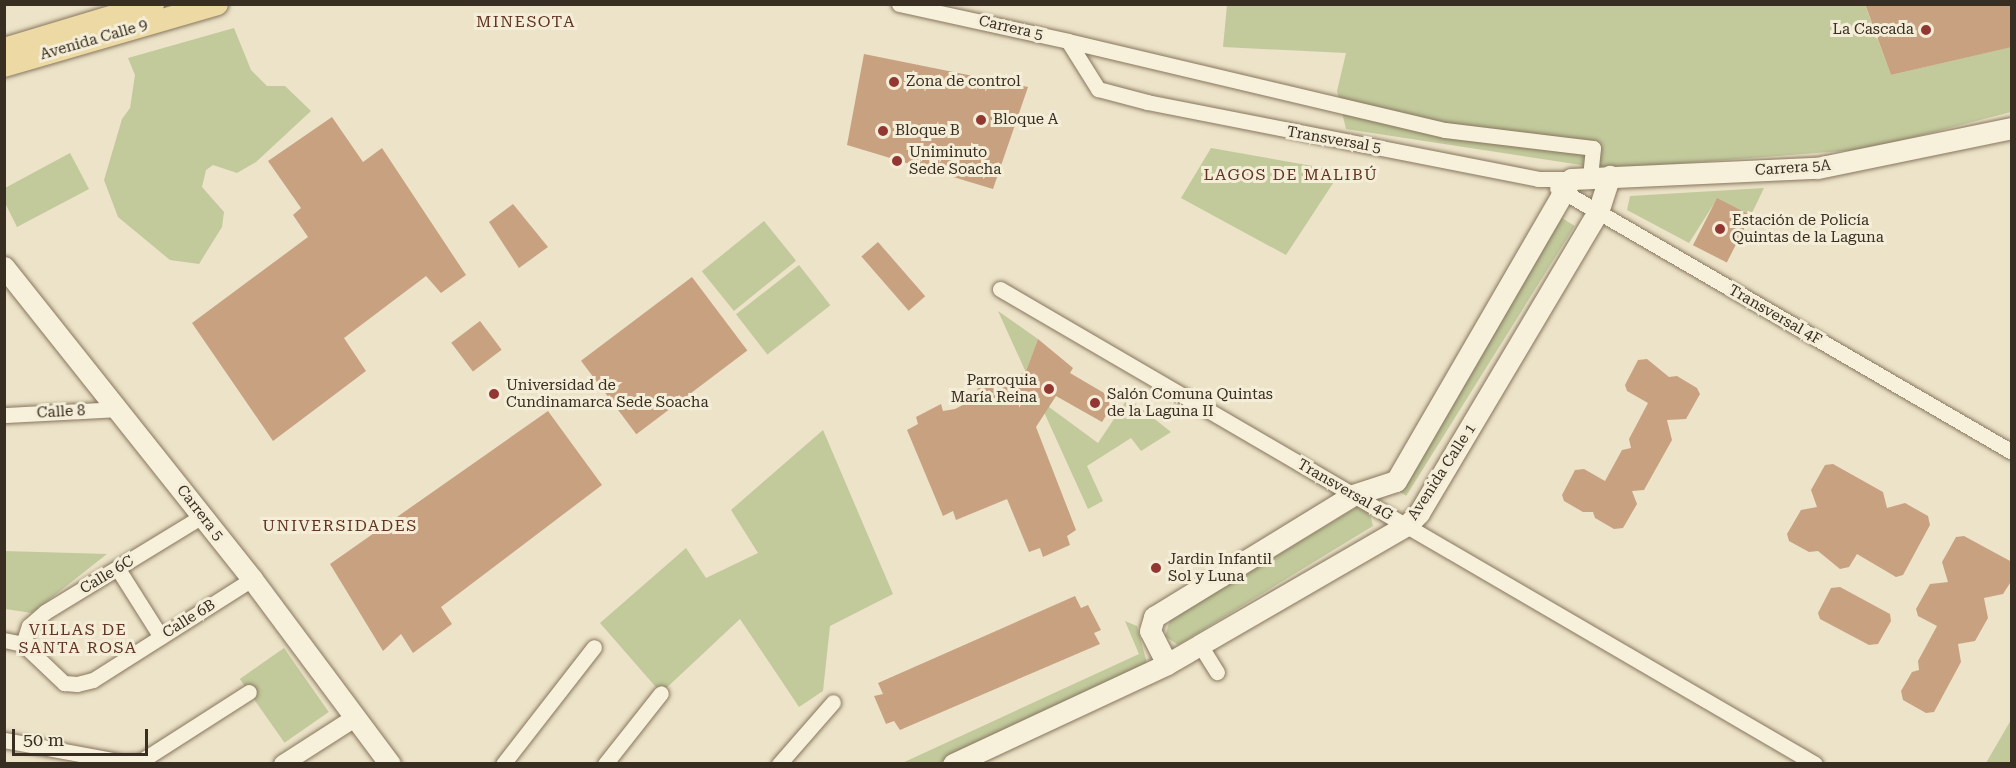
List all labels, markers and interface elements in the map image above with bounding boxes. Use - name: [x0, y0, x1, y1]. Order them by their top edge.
- district label: MINESOTA: [476, 12, 576, 32]
- street label: Carrera 5: [977, 12, 1045, 44]
- street label: Avenida Calle 9: [38, 16, 150, 64]
- place label: La Cascada: [1833, 21, 1914, 39]
- marker: La Cascada: [1919, 23, 1933, 37]
- place label: Zona de control: [906, 73, 1021, 91]
- marker: Zona de control: [887, 75, 901, 89]
- place label: Bloque A: [993, 111, 1058, 129]
- marker: Bloque A: [974, 113, 988, 127]
- place label: Bloque B: [895, 122, 960, 140]
- street label: Transversal 5: [1285, 123, 1383, 157]
- marker: Bloque B: [876, 124, 890, 138]
- place label: Uniminuto Sede Soacha: [909, 143, 1001, 178]
- marker: Uniminuto Sede Soacha: [890, 154, 904, 168]
- street label: Carrera 5A: [1754, 156, 1832, 180]
- district label: LAGOS DE MALIBÚ: [1204, 165, 1378, 185]
- place label: Estación de Policía Quintas de la Laguna: [1732, 211, 1884, 246]
- marker: Estación de Policía Quintas de la Laguna: [1713, 222, 1727, 236]
- street label: Transversal 4F: [1725, 281, 1825, 349]
- place label: Parroquia María Reina: [951, 371, 1037, 406]
- place label: Universidad de Cundinamarca Sede Soacha: [506, 376, 709, 411]
- marker: Parroquia María Reina: [1042, 382, 1056, 396]
- place label: Salón Comuna Quintas de la Laguna II: [1107, 385, 1273, 420]
- marker: Universidad de Cundinamarca Sede Soacha: [487, 387, 501, 401]
- marker: Salón Comuna Quintas de la Laguna II: [1088, 396, 1102, 410]
- street label: Calle 8: [36, 402, 86, 422]
- street label: Avenida Calle 1: [1404, 420, 1480, 524]
- street label: Transversal 4G: [1294, 455, 1396, 525]
- street label: Carrera 5: [173, 482, 227, 544]
- district label: UNIVERSIDADES: [262, 516, 418, 536]
- place label: Jardin Infantil Sol y Luna: [1168, 550, 1272, 585]
- street label: Calle 6C: [77, 552, 137, 598]
- marker: Jardin Infantil Sol y Luna: [1149, 561, 1163, 575]
- street label: Calle 6B: [159, 596, 219, 642]
- district label: VILLAS DE SANTA ROSA: [19, 620, 137, 658]
- scale bar: [15, 717, 152, 755]
- text: 50 m: [23, 729, 64, 750]

